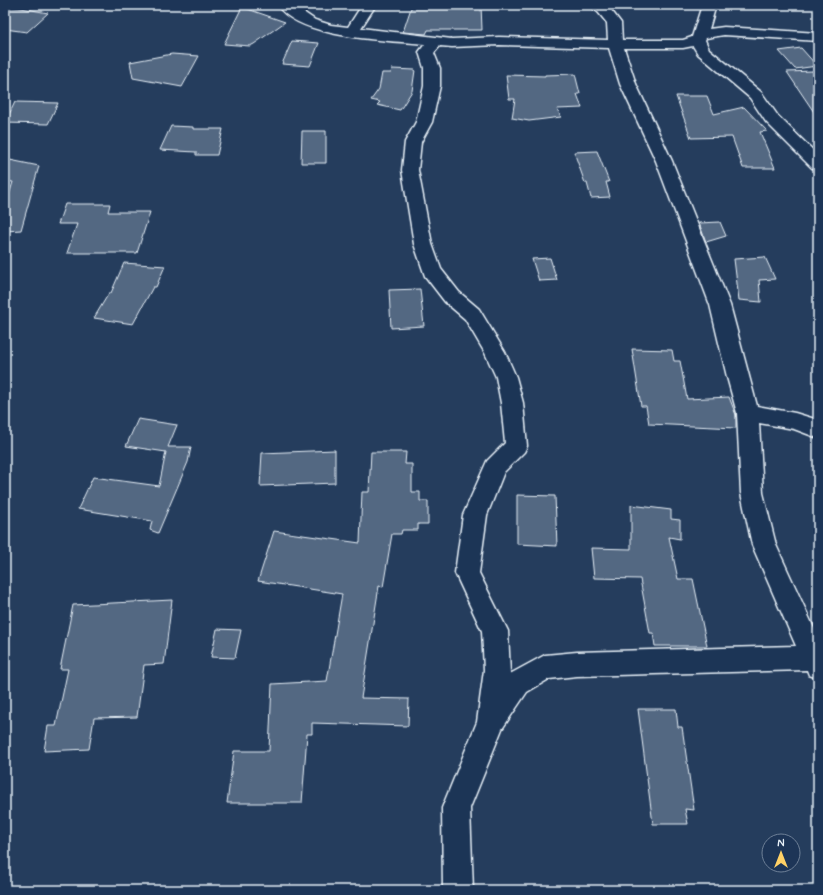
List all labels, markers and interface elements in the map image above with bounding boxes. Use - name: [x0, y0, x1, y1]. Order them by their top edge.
- north arrow: [761, 833, 801, 873]
- text: N: [777, 837, 785, 851]

